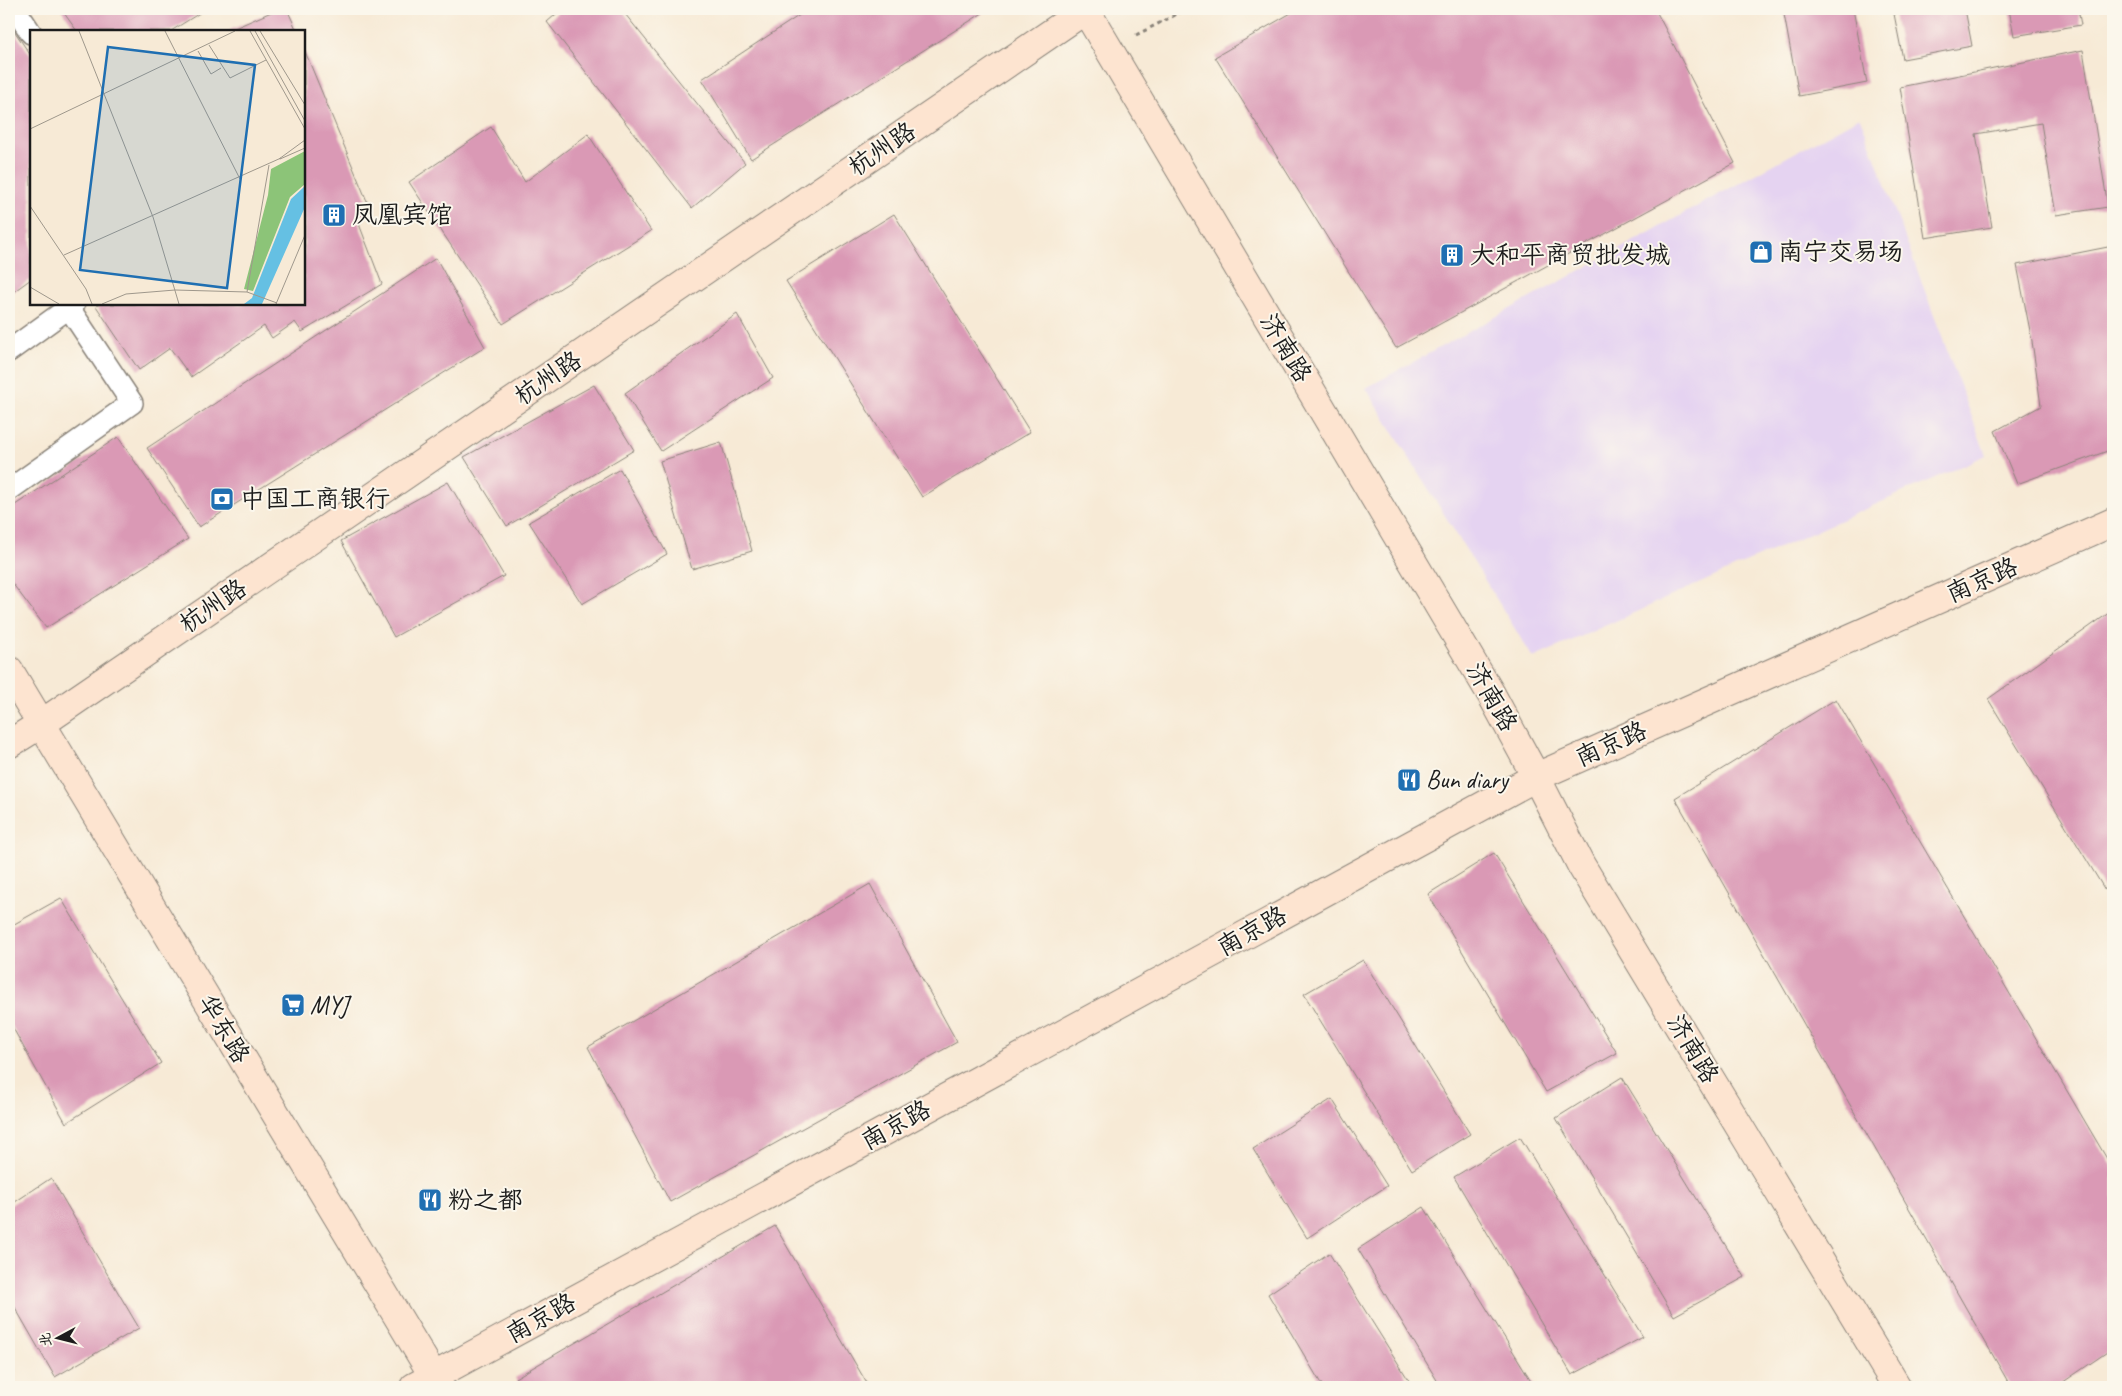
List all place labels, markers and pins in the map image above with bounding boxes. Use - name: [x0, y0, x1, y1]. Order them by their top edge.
- place label: 凤凰宾馆: [352, 199, 452, 231]
- building icon: 凤凰宾馆: [321, 202, 347, 228]
- place label: 南宁交易场: [1778, 236, 1903, 268]
- place label: 大和平商贸批发城: [1470, 239, 1670, 271]
- shop icon: 南宁交易场: [1748, 239, 1774, 265]
- building icon: 大和平商贸批发城: [1439, 242, 1465, 268]
- place label: 中国工商银行: [240, 483, 390, 515]
- bank icon: 中国工商银行: [209, 486, 235, 512]
- place label: Bun diary: [1426, 764, 1510, 796]
- restaurant icon: Bun diary: [1396, 767, 1422, 793]
- place label: MYJ: [310, 989, 352, 1021]
- supermarket icon: MYJ: [280, 992, 306, 1018]
- place label: 粉之都: [448, 1184, 523, 1216]
- restaurant icon: 粉之都: [417, 1187, 443, 1213]

